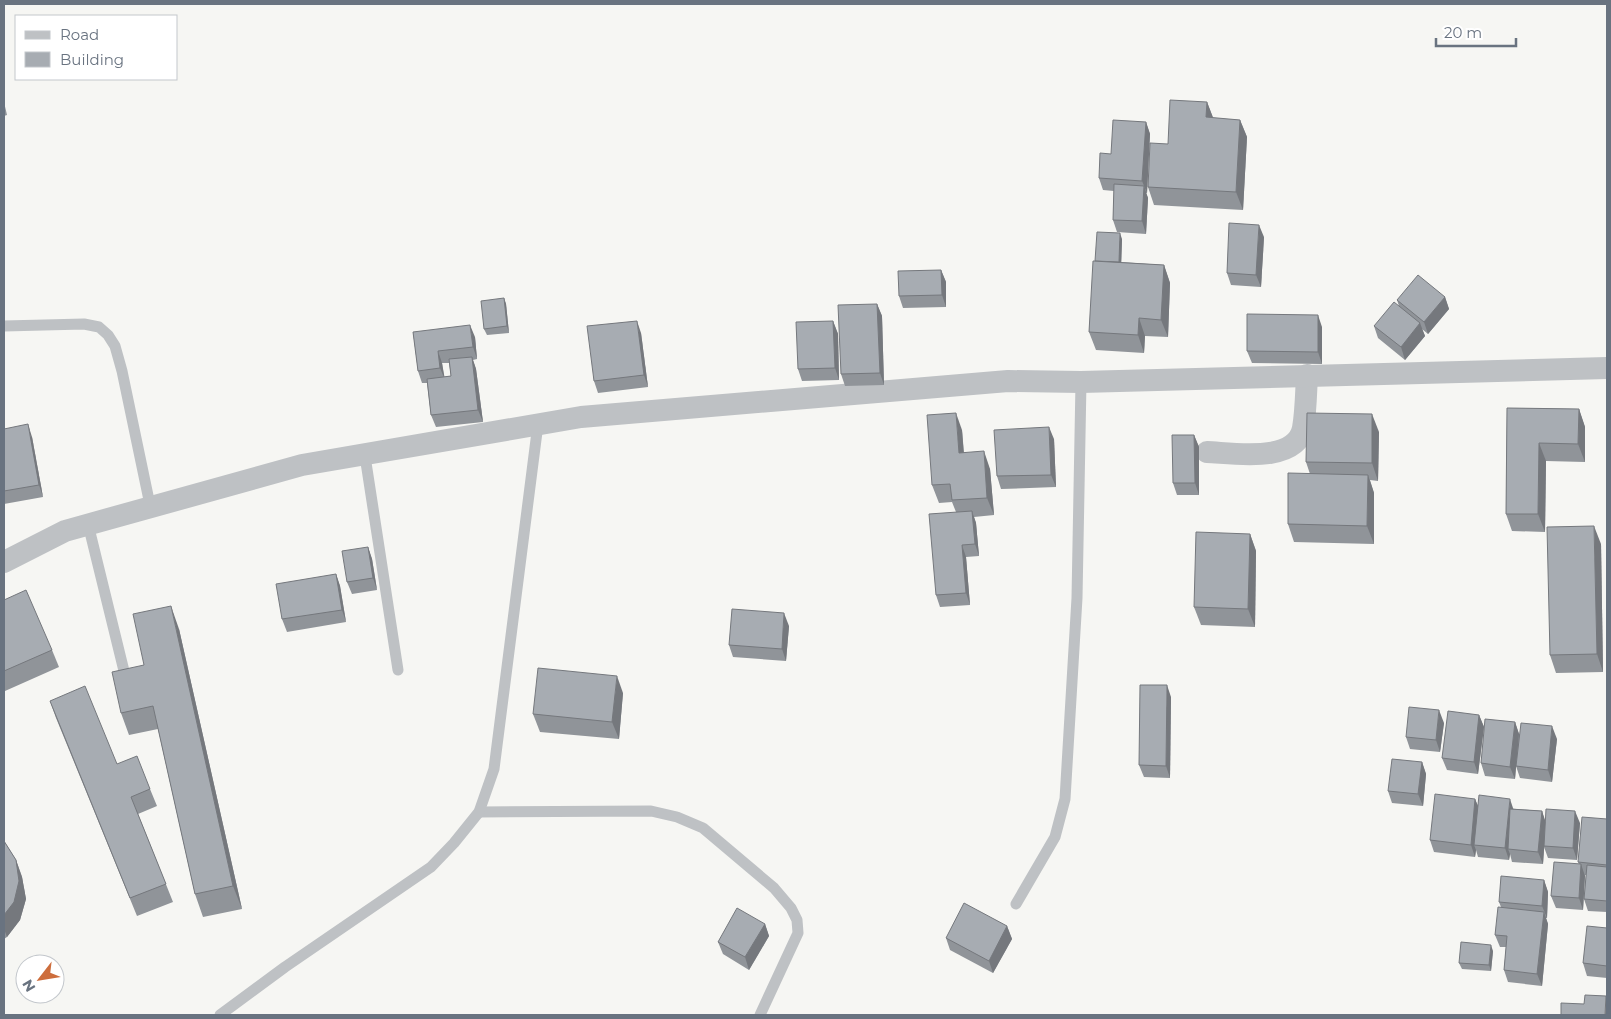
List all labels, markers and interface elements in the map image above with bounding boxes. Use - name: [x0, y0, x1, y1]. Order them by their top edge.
- legend: [15, 15, 178, 80]
- scale bar: [1436, 15, 1516, 47]
- text: 20 m: [1444, 23, 1482, 42]
- text: Road: [60, 25, 99, 44]
- text: Building: [60, 50, 124, 69]
- north arrow: [15, 954, 65, 1004]
- text: N: [18, 976, 39, 995]

